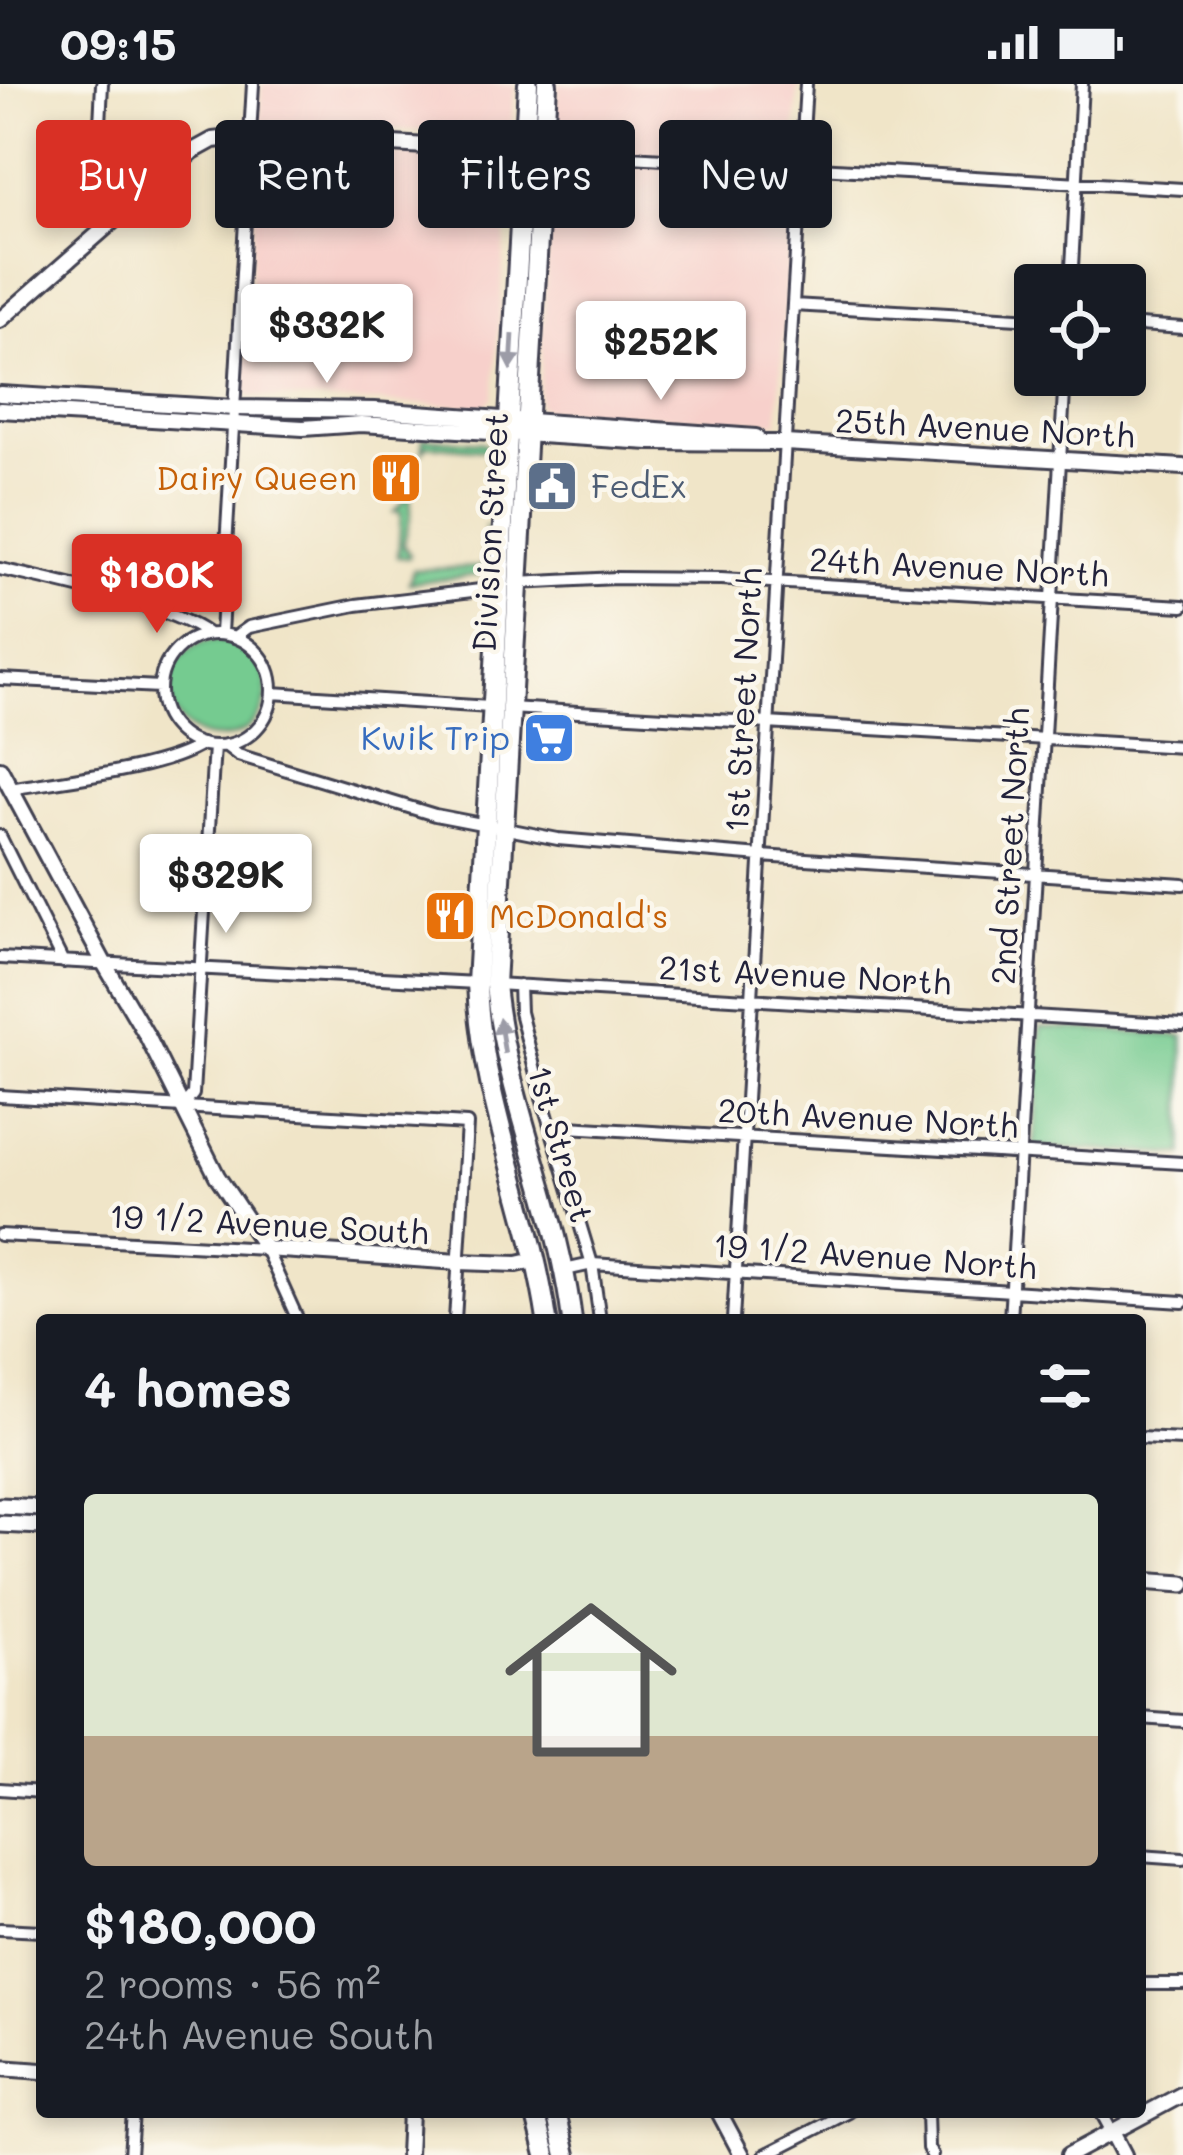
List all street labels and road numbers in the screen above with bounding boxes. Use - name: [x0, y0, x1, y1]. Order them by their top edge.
- street label: 25th Avenue North: [834, 397, 1136, 456]
- street label: Division Street: [461, 411, 516, 653]
- street label: 24th Avenue North: [808, 536, 1110, 595]
- street label: 1st Street North: [713, 566, 770, 833]
- street label: 2nd Street North: [980, 706, 1037, 986]
- street label: 21st Avenue North: [658, 944, 952, 1003]
- street label: 1st Street: [520, 1060, 605, 1227]
- street label: 20th Avenue North: [717, 1087, 1019, 1146]
- street label: 19 1/2 Avenue South: [108, 1193, 430, 1252]
- street label: 19 1/2 Avenue North: [712, 1222, 1038, 1287]

